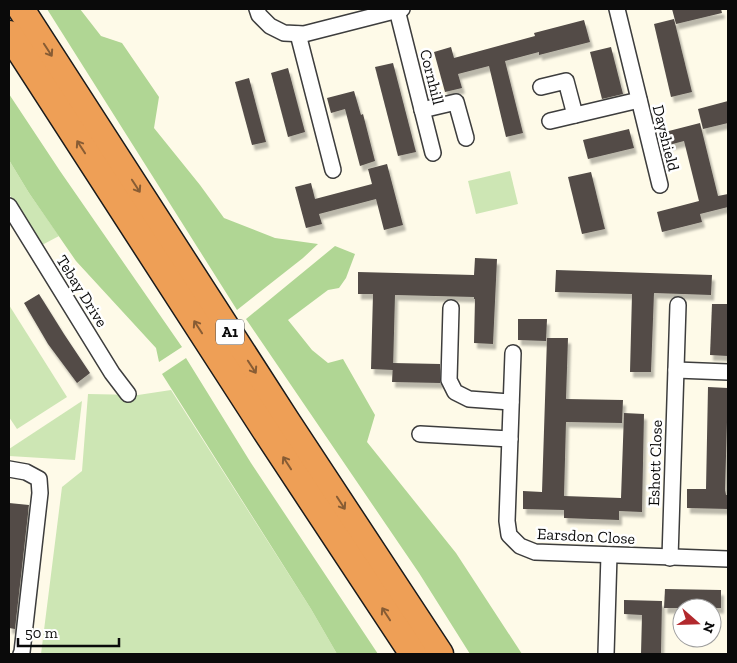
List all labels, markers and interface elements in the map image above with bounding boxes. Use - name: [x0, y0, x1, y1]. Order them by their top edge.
- one-way arrow: [42, 43, 53, 57]
- street label: Cornhill: [416, 47, 448, 107]
- street label: Dayshield: [649, 103, 683, 173]
- one-way arrow: [76, 140, 86, 154]
- one-way arrow: [131, 179, 141, 193]
- street label: Tebay Drive: [52, 251, 112, 331]
- one-way arrow: [193, 320, 204, 334]
- road number: A1: [216, 320, 244, 344]
- one-way arrow: [247, 360, 257, 374]
- street label: Eshott Close: [644, 419, 666, 507]
- one-way arrow: [282, 457, 292, 471]
- one-way arrow: [336, 496, 346, 510]
- street label: Earsdon Close: [537, 524, 635, 548]
- north arrow: [672, 598, 722, 648]
- one-way arrow: [381, 607, 391, 621]
- scale bar: [18, 616, 119, 648]
- text: N: [699, 619, 719, 636]
- text: 50 m: [25, 624, 58, 642]

